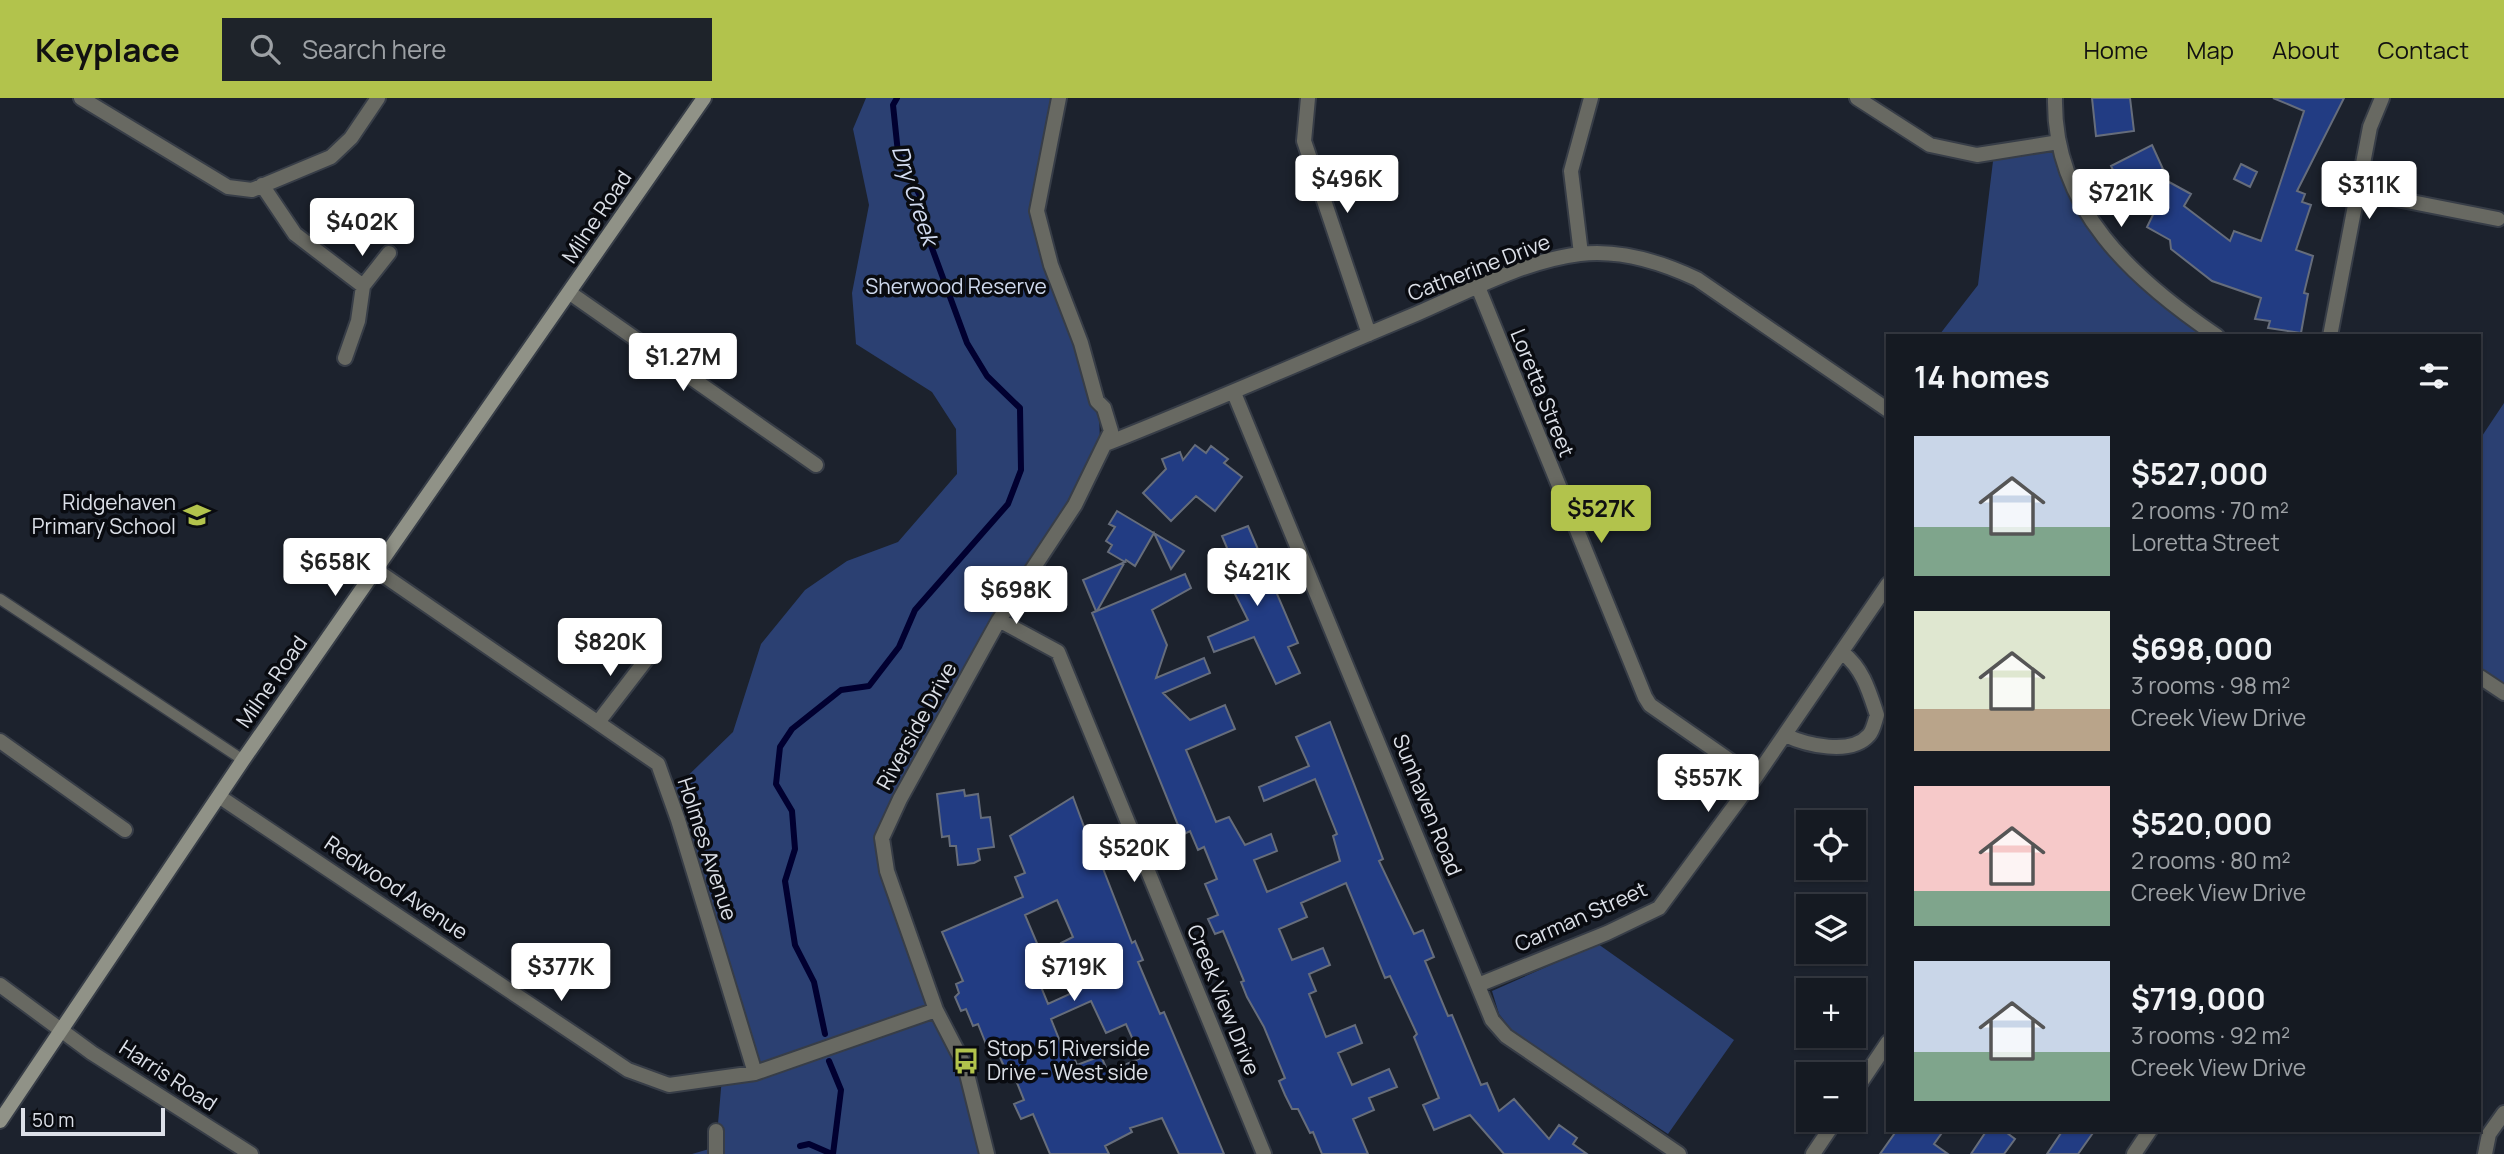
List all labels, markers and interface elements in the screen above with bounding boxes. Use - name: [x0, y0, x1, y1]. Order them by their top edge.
- search box: [222, 18, 712, 81]
- text: Keyplace: [35, 27, 180, 72]
- icon: search: [246, 30, 284, 68]
- text: Search here: [302, 31, 447, 67]
- text: Home: [2083, 33, 2148, 66]
- text: Map: [2186, 33, 2234, 66]
- text: About: [2272, 33, 2340, 66]
- text: Contact: [2378, 33, 2469, 66]
- water label: Dry Creek: [885, 141, 948, 252]
- pin: $496K: [1298, 156, 1396, 215]
- text: $496K: [1311, 162, 1383, 194]
- pin: $311K: [2320, 162, 2418, 221]
- street label: Milne Road: [555, 165, 637, 268]
- text: $311K: [2338, 168, 2400, 200]
- pin: $721K: [2072, 170, 2170, 229]
- text: $721K: [2088, 176, 2154, 208]
- pin: $402K: [313, 198, 411, 258]
- text: $402K: [326, 205, 398, 237]
- street label: Catherine Drive: [1403, 227, 1554, 307]
- park label: Sherwood Reserve: [865, 272, 1047, 300]
- street label: Loretta Street: [1504, 324, 1581, 461]
- pin: $1.27M: [626, 334, 740, 393]
- text: $1.27M: [645, 340, 721, 372]
- text: 14 homes: [1914, 356, 2050, 397]
- icon: filters: [2415, 357, 2453, 395]
- text: $527,000: [2131, 453, 2268, 494]
- icon: home: [1970, 464, 2054, 548]
- pin: $527K: [1552, 486, 1650, 545]
- place label: Ridgehaven Primary School: [32, 488, 176, 540]
- text: $527K: [1567, 492, 1635, 524]
- text: 2 rooms · 70 m²: [2131, 494, 2289, 526]
- school or university icon: Ridgehaven Primary School: [182, 500, 212, 530]
- text: Loretta Street: [2131, 526, 2280, 558]
- pin: $658K: [286, 538, 384, 598]
- text: $658K: [299, 545, 371, 577]
- pin: $421K: [1208, 548, 1306, 608]
- text: $421K: [1223, 555, 1291, 587]
- pin: $698K: [967, 566, 1065, 626]
- text: $698K: [980, 573, 1052, 605]
- pin: $820K: [561, 618, 659, 678]
- text: $820K: [574, 625, 646, 657]
- text: $698,000: [2131, 628, 2273, 669]
- street label: Milne Road: [229, 630, 313, 733]
- icon: home: [1970, 639, 2054, 723]
- street label: Riverside Drive: [870, 657, 963, 794]
- text: 3 rooms · 98 m²: [2131, 669, 2291, 701]
- text: Creek View Drive: [2131, 701, 2306, 733]
- street label: Sunhaven Road: [1387, 730, 1469, 880]
- pin: $557K: [1659, 754, 1757, 814]
- text: $557K: [1674, 761, 1742, 793]
- street label: Holmes Avenue: [672, 774, 744, 924]
- text: $520,000: [2131, 803, 2273, 844]
- map controls: [1796, 810, 1866, 1132]
- button: locate: [1796, 810, 1866, 880]
- icon: home: [1970, 814, 2054, 898]
- pin: $520K: [1085, 824, 1183, 884]
- street label: Redwood Avenue: [319, 829, 474, 945]
- text: $520K: [1098, 831, 1170, 863]
- text: 2 rooms · 80 m²: [2131, 844, 2291, 876]
- street label: Carman Street: [1510, 874, 1651, 958]
- text: Creek View Drive: [2131, 876, 2306, 908]
- button: layers: [1796, 894, 1866, 964]
- street label: Creek View Drive: [1181, 920, 1267, 1079]
- pin: $377K: [512, 944, 610, 1003]
- pin: $719K: [1025, 944, 1123, 1003]
- text: $377K: [527, 950, 595, 982]
- text: $719K: [1041, 950, 1107, 982]
- button: +: [1796, 978, 1866, 1048]
- text: $719,000: [2131, 978, 2266, 1019]
- icon: home: [1970, 989, 2054, 1073]
- text: 3 rooms · 92 m²: [2131, 1019, 2290, 1051]
- street label: Harris Road: [114, 1033, 223, 1117]
- place label: Stop 51 Riverside Drive - West side: [987, 1034, 1150, 1086]
- bus stop icon: Stop 51 Riverside Drive - West side: [951, 1046, 981, 1076]
- text: Creek View Drive: [2131, 1051, 2306, 1083]
- button: −: [1796, 1062, 1866, 1132]
- scale bar: [21, 1105, 164, 1137]
- text: 50 m: [32, 1107, 74, 1133]

